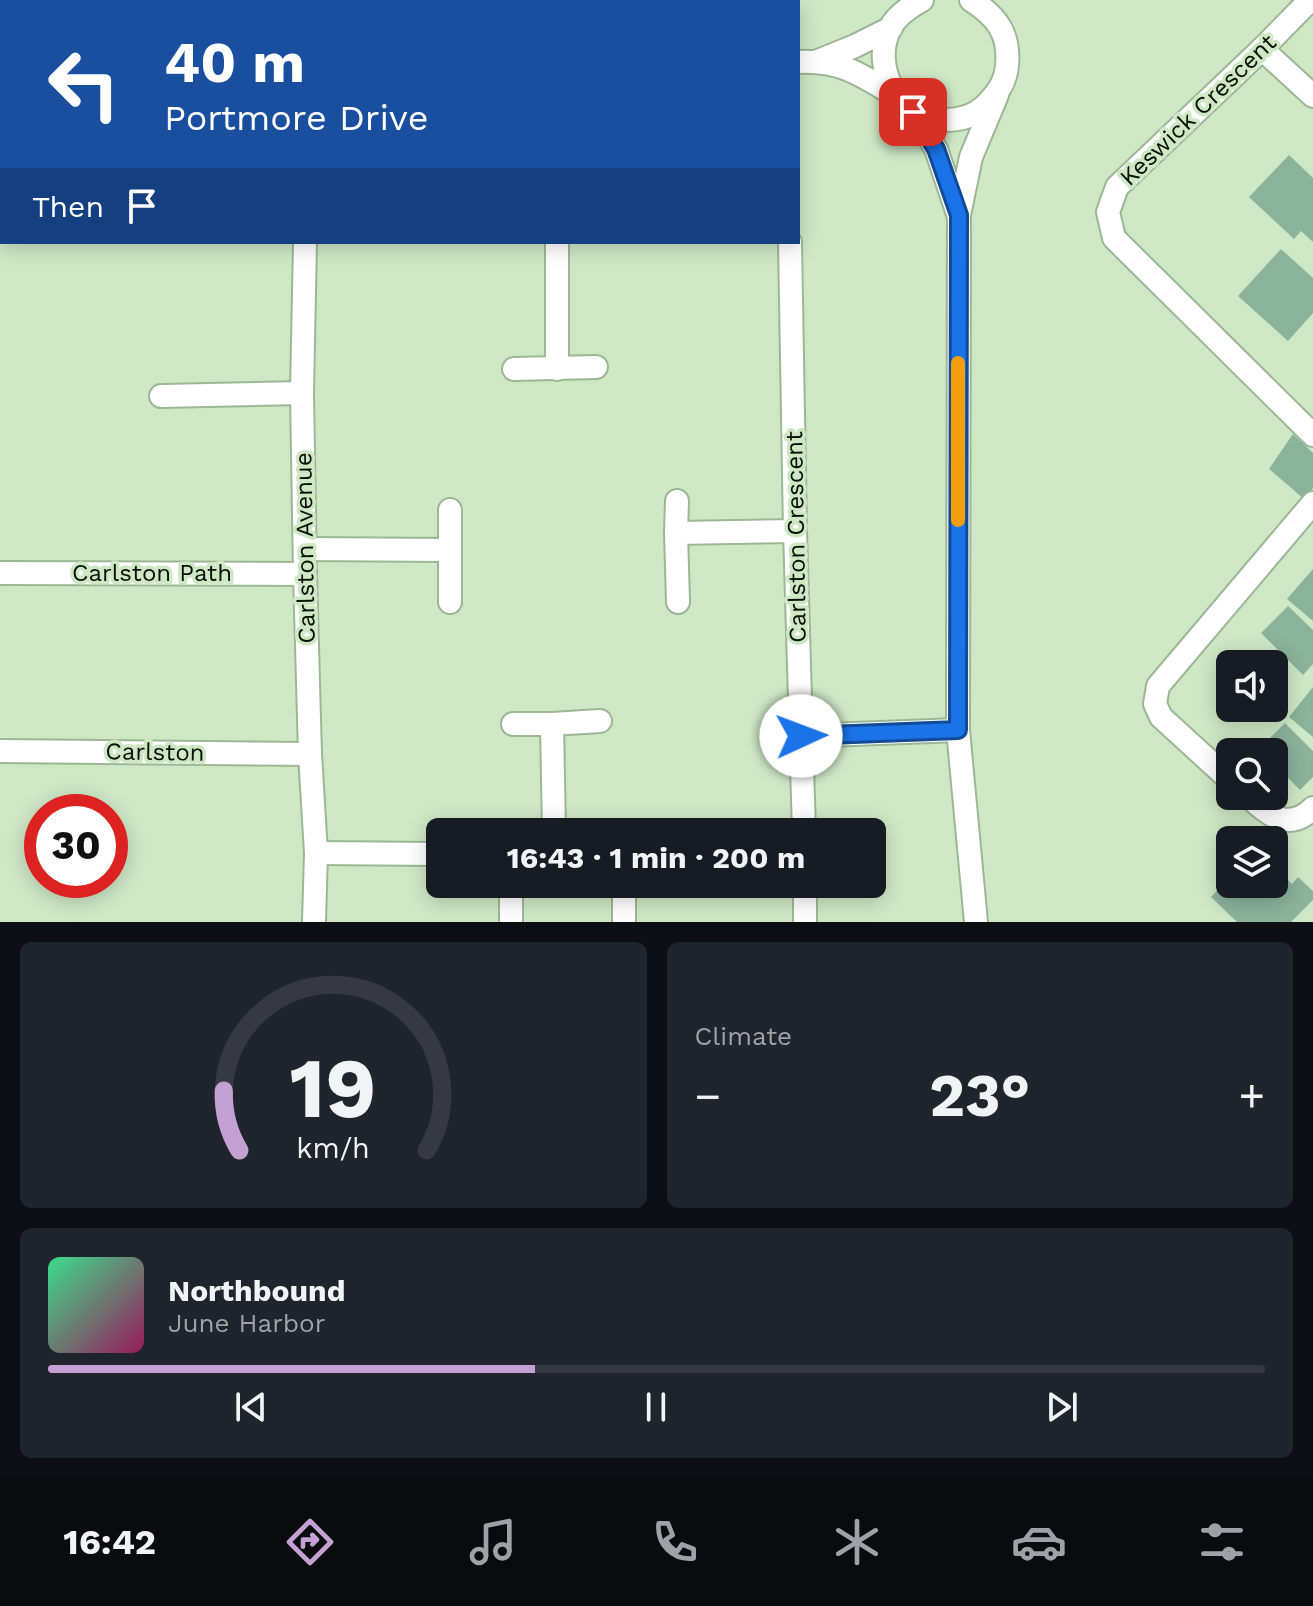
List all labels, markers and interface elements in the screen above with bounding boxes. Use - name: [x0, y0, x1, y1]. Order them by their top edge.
- street label: Keswick Crescent: [1114, 28, 1282, 192]
- text: 40 m: [164, 30, 305, 96]
- icon: left: [32, 32, 136, 136]
- pin: [879, 78, 947, 146]
- icon: arrive: [891, 90, 935, 134]
- text: Portmore Drive: [164, 97, 429, 139]
- icon: arrive: [120, 184, 164, 228]
- text: Then: [32, 189, 104, 224]
- street label: Carlston Crescent: [780, 431, 812, 643]
- street label: Carlston Avenue: [289, 452, 321, 644]
- street label: Carlston Path: [72, 559, 232, 587]
- map controls: [1216, 650, 1288, 898]
- button: sound: [1216, 650, 1288, 722]
- position arrow: [759, 694, 843, 778]
- street label: Carlston: [105, 737, 205, 767]
- button: search: [1216, 738, 1288, 810]
- speed limit sign: 30: [24, 794, 128, 898]
- button: layers: [1216, 826, 1288, 898]
- text: 16:43 · 1 min · 200 m: [507, 840, 805, 875]
- text: Climate: [695, 1021, 792, 1051]
- text: 19: [290, 1040, 377, 1137]
- text: 23°: [929, 1060, 1030, 1131]
- text: −: [695, 1070, 721, 1122]
- text: +: [1238, 1070, 1265, 1122]
- text: km/h: [296, 1131, 370, 1165]
- text: Northbound: [168, 1273, 345, 1308]
- text: June Harbor: [168, 1308, 325, 1338]
- icon: previous: [229, 1385, 273, 1429]
- icon: pause: [634, 1385, 678, 1429]
- icon: next: [1040, 1385, 1084, 1429]
- icon: directions: [282, 1514, 338, 1570]
- icon: music: [465, 1514, 521, 1570]
- icon: phone: [647, 1514, 703, 1570]
- icon: climate: [829, 1514, 885, 1570]
- icon: car: [1011, 1514, 1067, 1570]
- icon: filters: [1194, 1514, 1250, 1570]
- text: 16:42: [63, 1521, 156, 1563]

